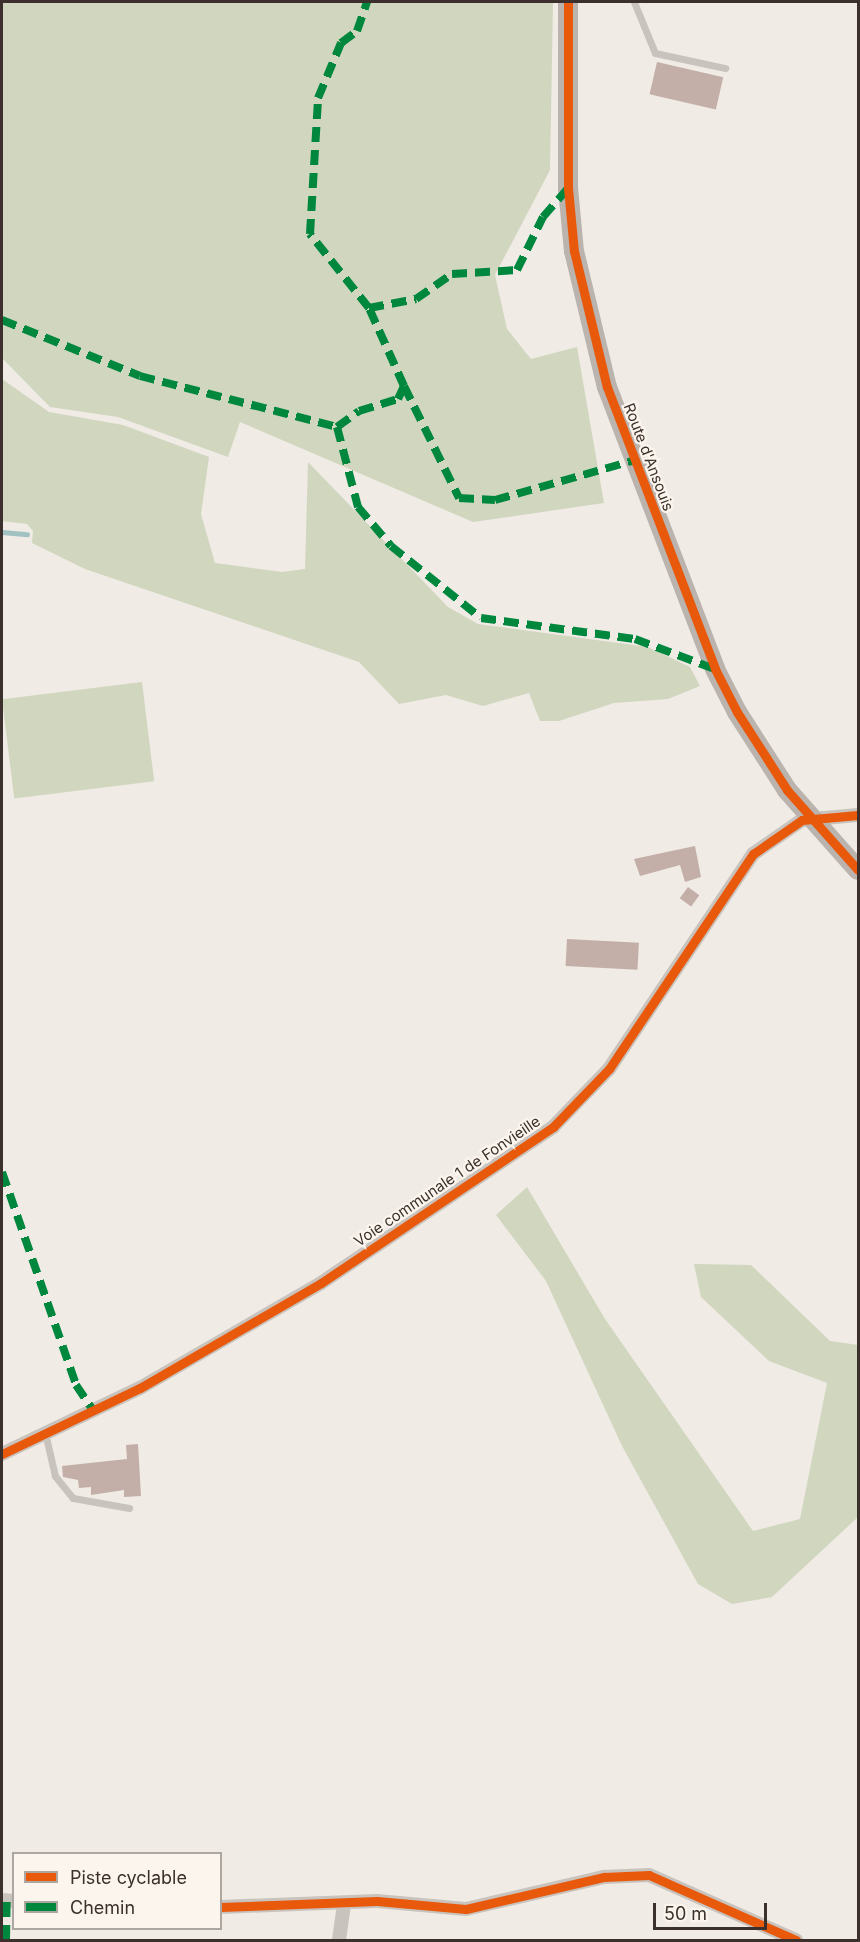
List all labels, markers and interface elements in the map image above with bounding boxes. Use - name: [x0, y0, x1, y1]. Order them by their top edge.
- street label: Route d'Ansouis: [620, 401, 678, 513]
- street label: Voie communale 1 de Fonvieille: [351, 1112, 543, 1250]
- legend: [12, 1852, 222, 1930]
- text: Piste cyclable: [70, 1867, 187, 1888]
- scale bar: [656, 1891, 770, 1929]
- text: Chemin: [70, 1897, 135, 1918]
- text: 50 m: [664, 1903, 707, 1924]

